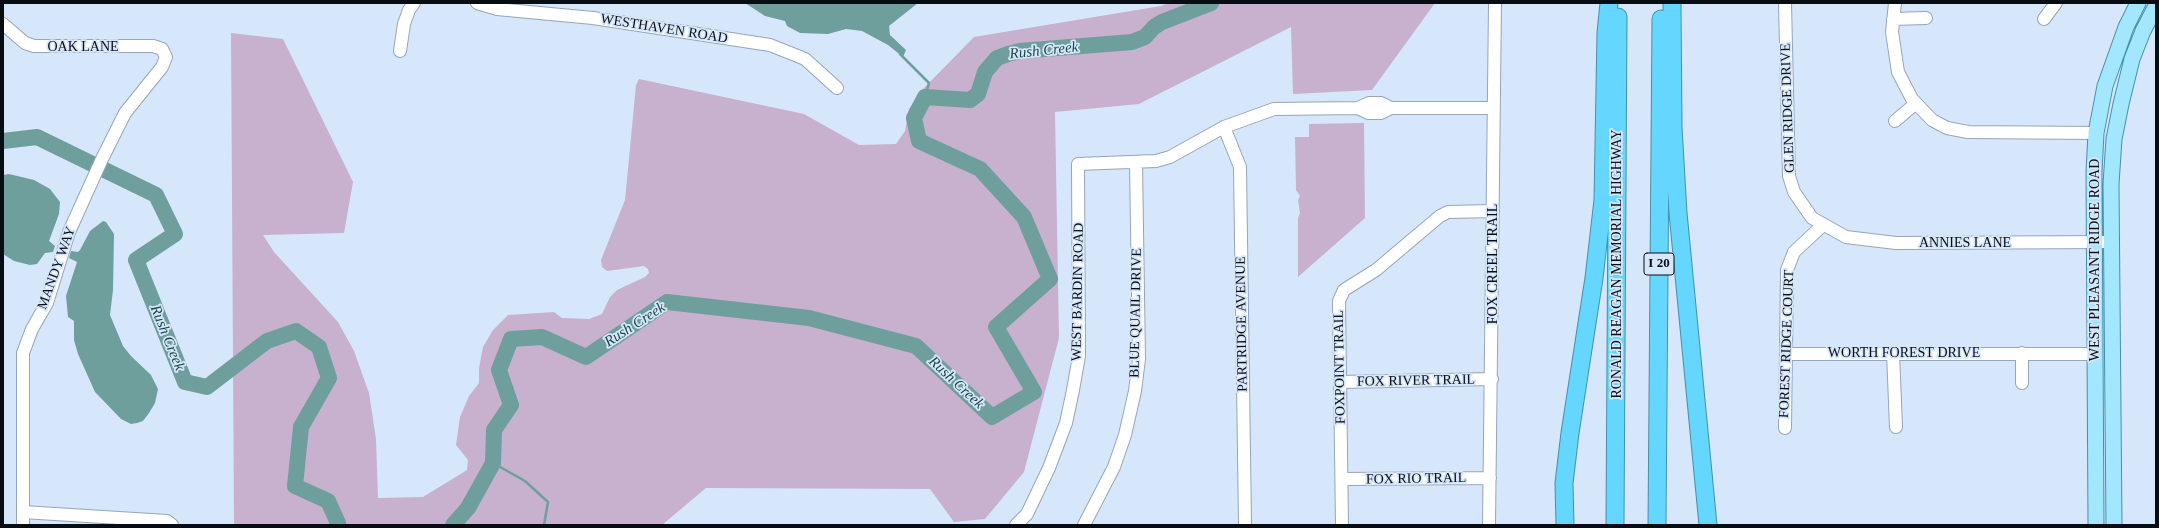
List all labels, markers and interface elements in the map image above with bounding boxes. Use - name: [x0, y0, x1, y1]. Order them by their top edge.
- street label: WESTHAVEN ROAD: [599, 11, 729, 47]
- water label: Rush Creek: [1009, 38, 1079, 64]
- street label: OAK LANE: [47, 39, 119, 55]
- street label: GLEN RIDGE DRIVE: [1777, 43, 1799, 173]
- street label: RONALD REAGAN MEMORIAL HIGHWAY: [1609, 130, 1625, 398]
- street label: WEST PLEASANT RIDGE ROAD: [2087, 159, 2103, 361]
- street label: FOX CREEL TRAIL: [1485, 204, 1501, 324]
- street label: WEST BARDIN ROAD: [1068, 223, 1088, 361]
- street label: MANDY WAY: [34, 224, 80, 312]
- street label: ANNIES LANE: [1919, 235, 2011, 251]
- street label: BLUE QUAIL DRIVE: [1126, 248, 1146, 378]
- road number: I 20: [1644, 253, 1674, 275]
- street label: PARTRIDGE AVENUE: [1232, 256, 1252, 392]
- street label: FOREST RIDGE COURT: [1776, 270, 1798, 418]
- water label: Rush Creek: [601, 299, 669, 351]
- water label: Rush Creek: [146, 303, 188, 373]
- street label: FOXPOINT TRAIL: [1331, 310, 1349, 424]
- street label: WORTH FOREST DRIVE: [1828, 345, 1980, 361]
- water label: Rush Creek: [925, 353, 987, 413]
- street label: FOX RIVER TRAIL: [1357, 372, 1475, 390]
- street label: FOX RIO TRAIL: [1366, 470, 1466, 488]

